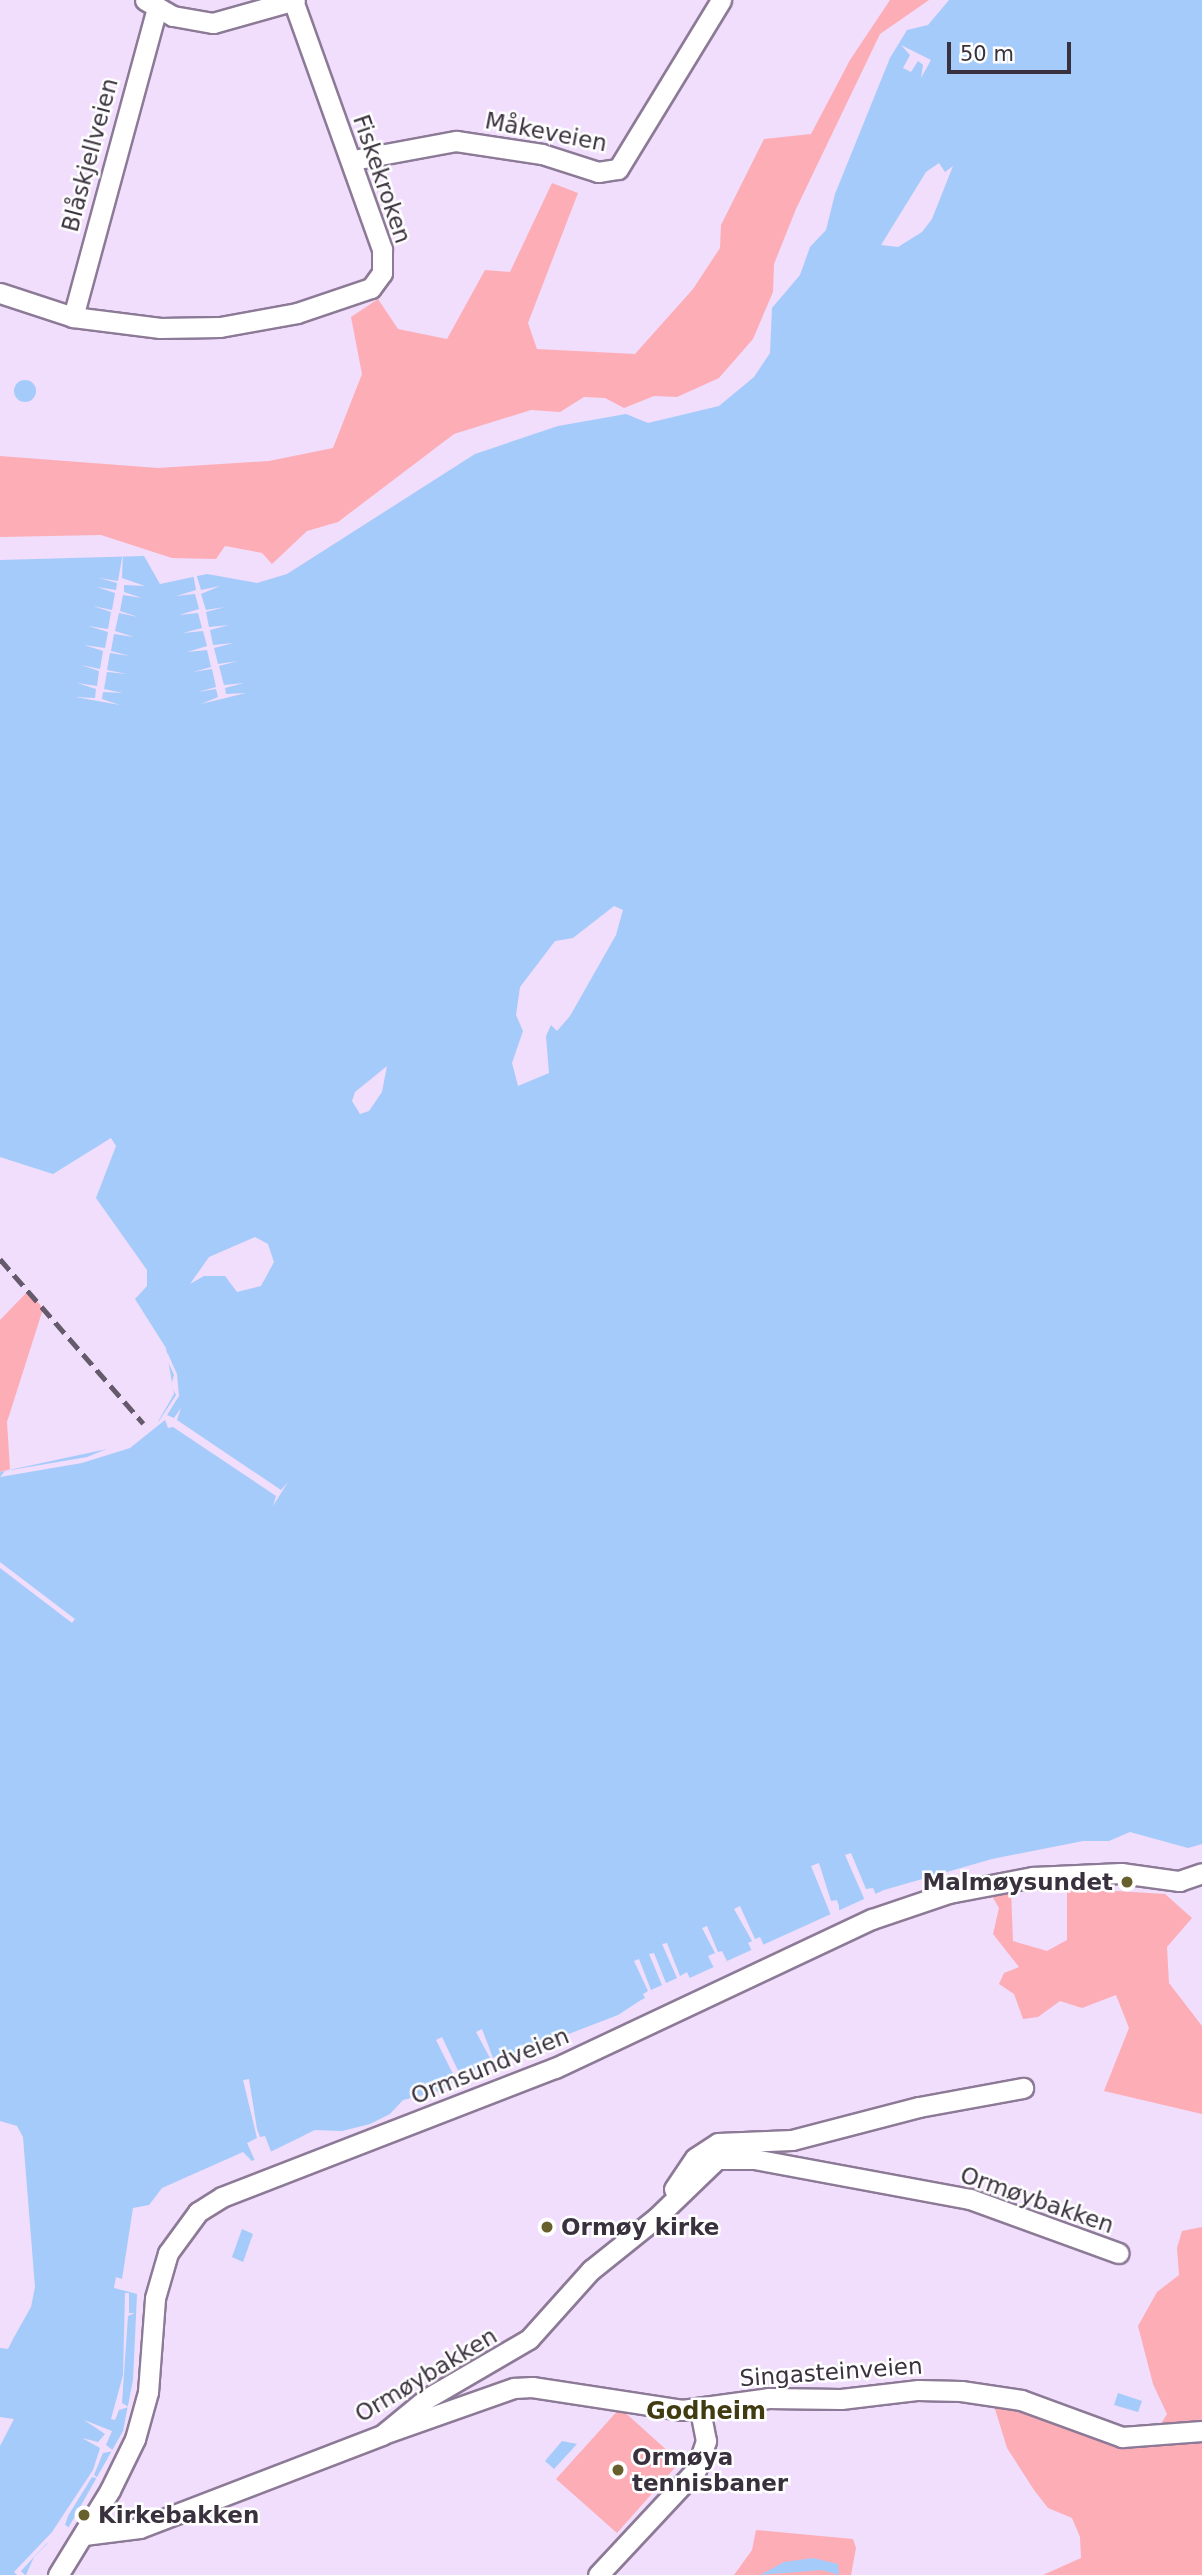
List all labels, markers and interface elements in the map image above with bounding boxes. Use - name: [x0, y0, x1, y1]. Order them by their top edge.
- scale bar: [950, 28, 1074, 72]
- text: 50 m: [960, 42, 1014, 66]
- street label: Blåskjellveien: [56, 75, 124, 235]
- street label: Måkeveien: [483, 107, 609, 157]
- street label: Fiskekroken: [347, 111, 417, 247]
- place label: Malmøysundet: [922, 1868, 1113, 1896]
- marker: Malmøysundet: [1119, 1874, 1135, 1890]
- street label: Ormsundveien: [407, 2022, 573, 2110]
- street label: Ormøybakken: [957, 2161, 1117, 2239]
- place label: Ormøy kirke: [561, 2213, 719, 2241]
- marker: Ormøy kirke: [539, 2219, 555, 2235]
- street label: Ormøybakken: [350, 2322, 502, 2428]
- street label: Singasteinveien: [739, 2352, 923, 2392]
- district label: Godheim: [646, 2398, 766, 2426]
- place label: Ormøya tennisbaner: [632, 2443, 788, 2497]
- marker: Ormøya tennisbaner: [610, 2462, 626, 2478]
- place label: Kirkebakken: [98, 2501, 259, 2529]
- marker: Kirkebakken: [76, 2507, 92, 2523]

